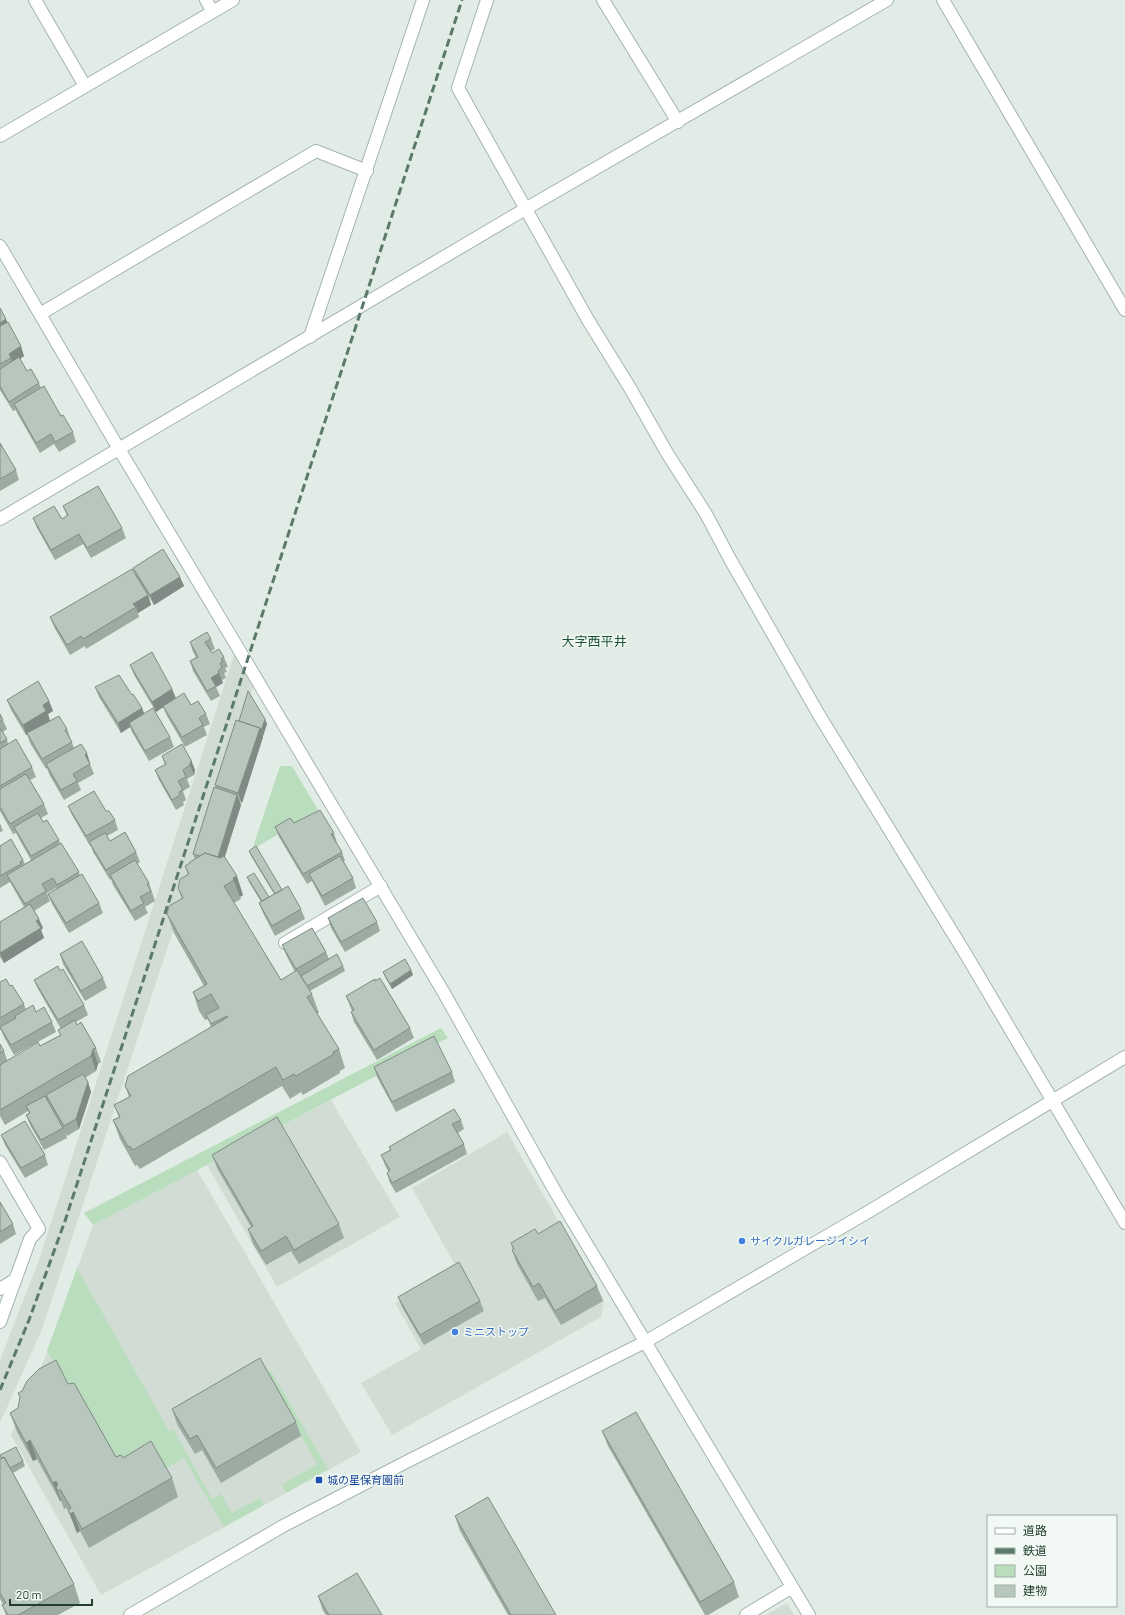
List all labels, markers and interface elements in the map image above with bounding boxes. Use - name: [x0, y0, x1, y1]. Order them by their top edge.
- district label: 大字西平井: [561, 633, 627, 649]
- place label: サイクルガレージイシイ: [750, 1234, 870, 1247]
- marker: サイクルガレージイシイ: [737, 1236, 747, 1246]
- place label: ミニストップ: [463, 1325, 529, 1338]
- marker: ミニストップ: [450, 1327, 460, 1337]
- place label: 城の星保育園前: [327, 1473, 404, 1486]
- marker: 城の星保育園前: [314, 1475, 324, 1485]
- legend: [987, 1515, 1117, 1607]
- text: 道路: [1023, 1523, 1047, 1537]
- text: 鉄道: [1023, 1543, 1047, 1557]
- text: 公園: [1023, 1563, 1047, 1577]
- scale bar: [10, 1581, 92, 1607]
- text: 建物: [1023, 1583, 1047, 1597]
- text: 20 m: [16, 1587, 42, 1601]

